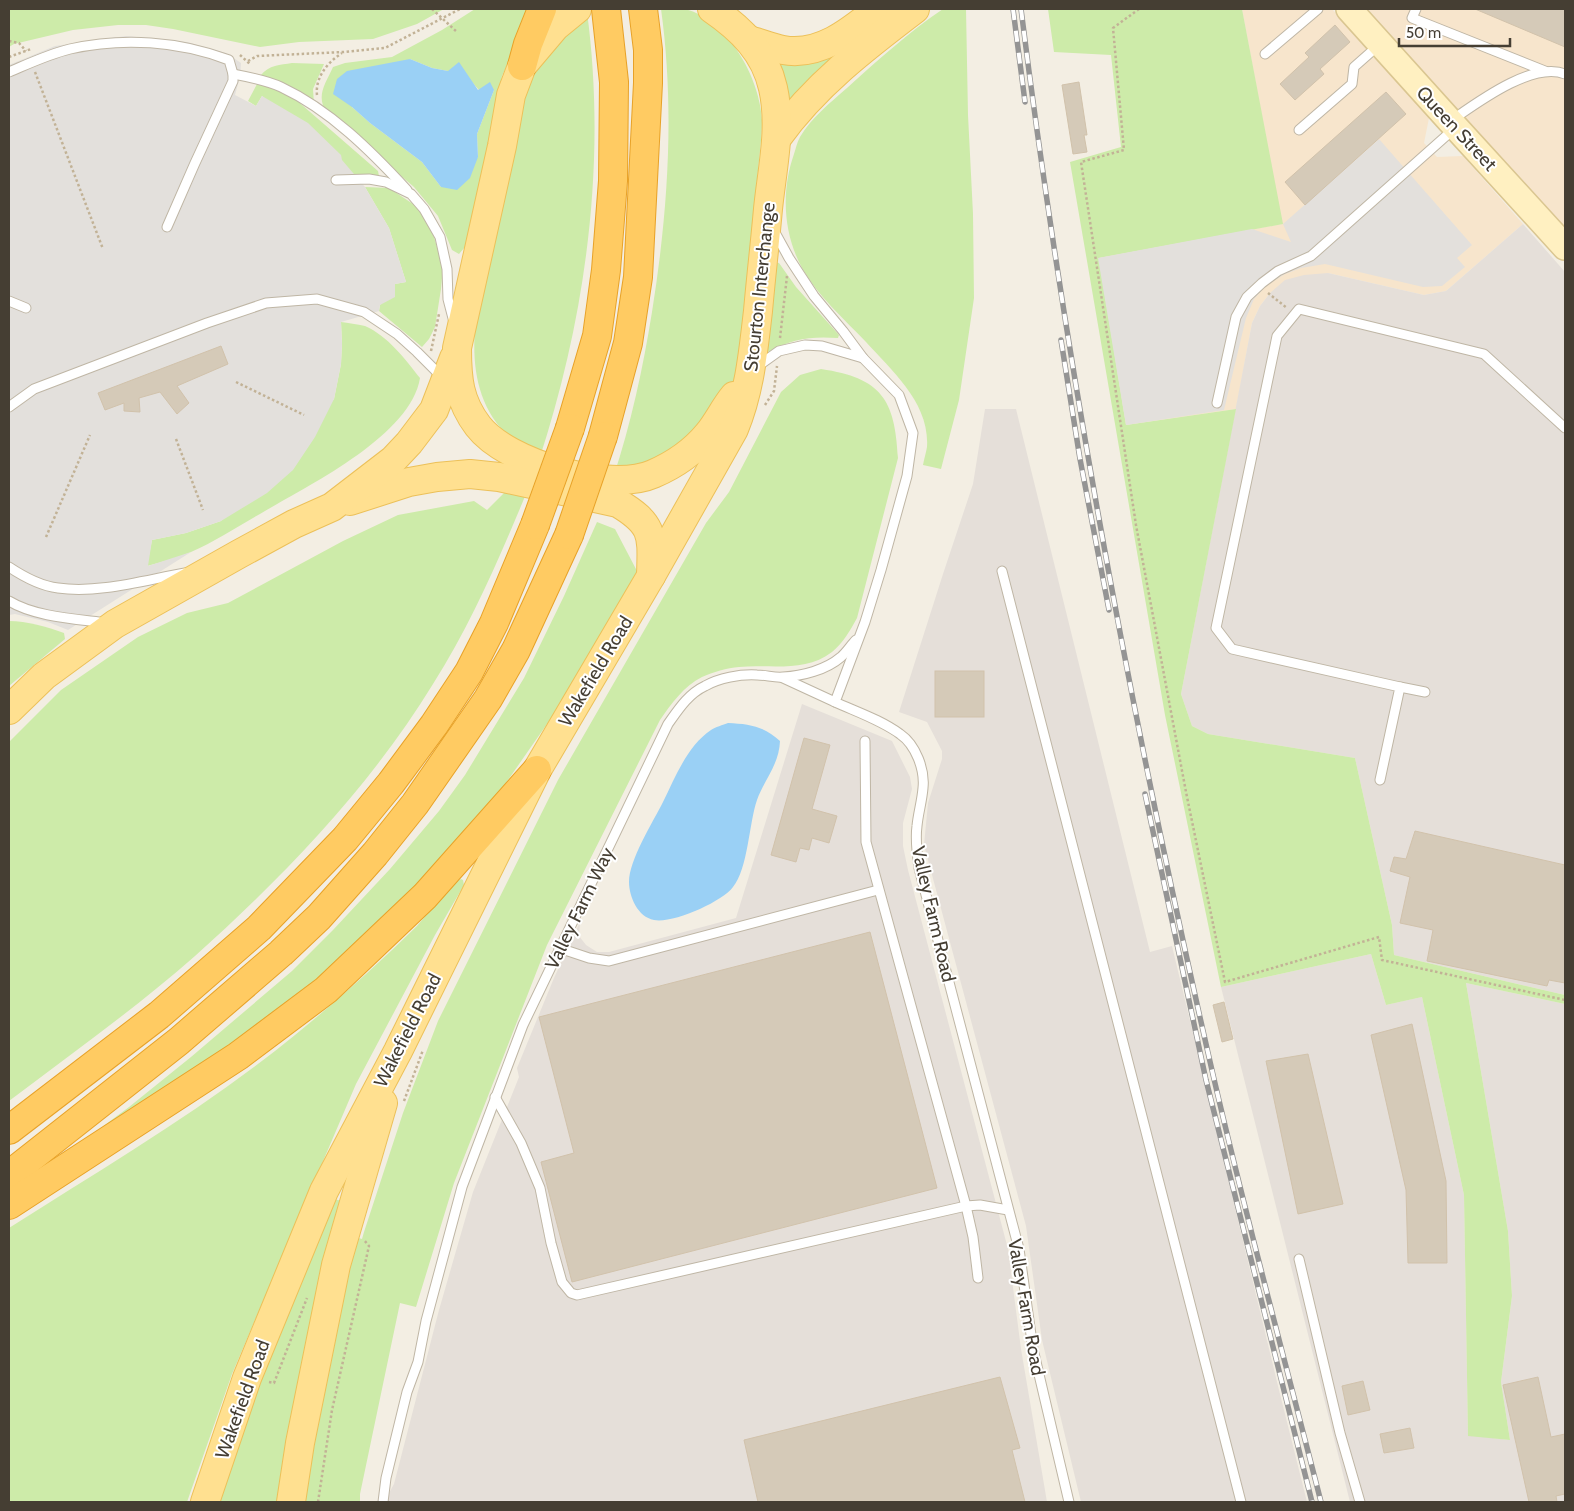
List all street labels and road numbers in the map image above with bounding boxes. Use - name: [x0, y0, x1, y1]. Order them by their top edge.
- street label: Queen Street: [1412, 81, 1502, 176]
- street label: Stourton Interchange: [739, 201, 780, 373]
- street label: Wakefield Road: [553, 612, 637, 731]
- street label: Valley Farm Way: [540, 843, 619, 973]
- street label: Valley Farm Road: [907, 844, 960, 984]
- street label: Wakefield Road: [369, 969, 446, 1091]
- street label: Valley Farm Road: [1003, 1237, 1050, 1377]
- street label: Wakefield Road: [210, 1337, 275, 1462]

